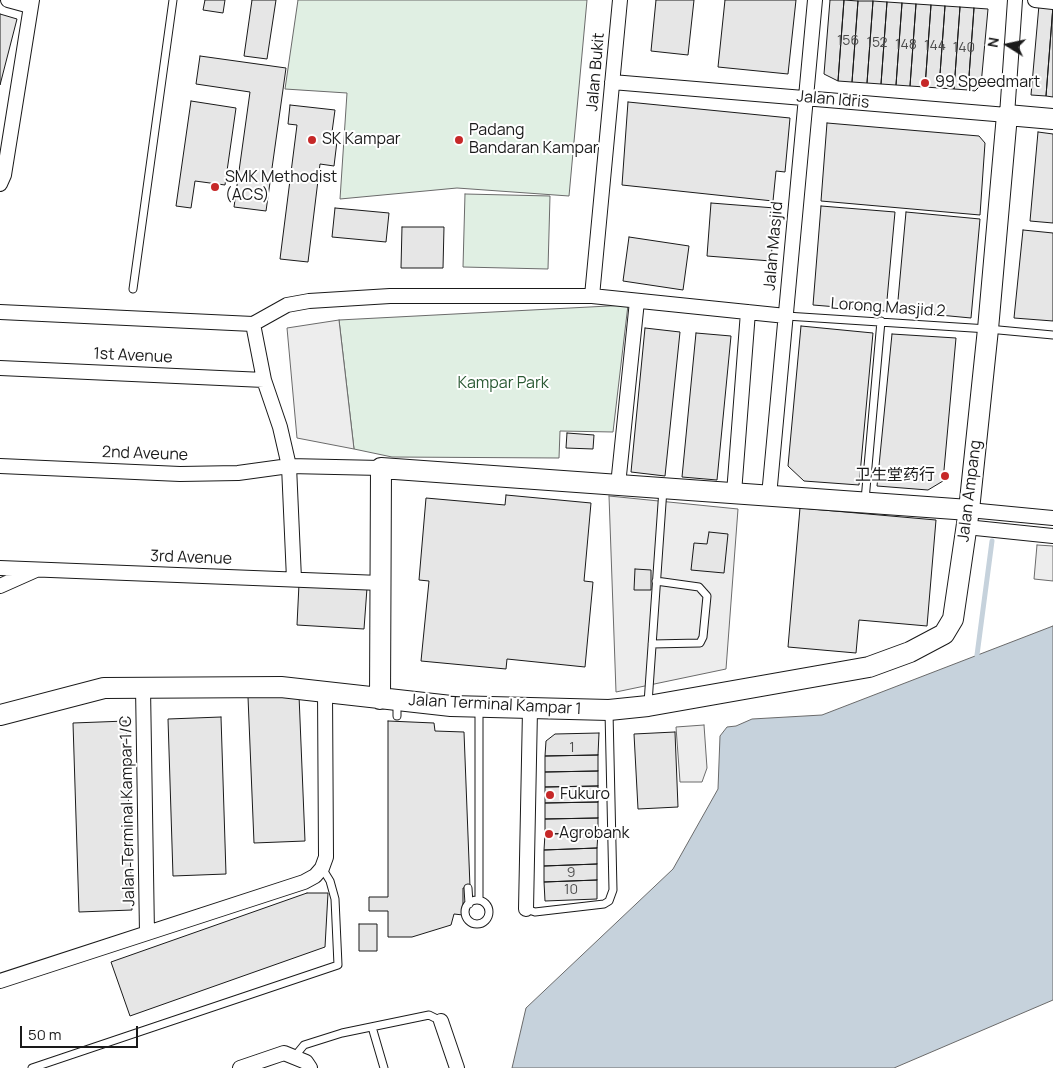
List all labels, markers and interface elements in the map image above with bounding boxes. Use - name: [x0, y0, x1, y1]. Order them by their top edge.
- north arrow: [983, 20, 1033, 70]
- street label: Jalan Bukit: [583, 32, 609, 112]
- house number: 156: [837, 33, 859, 49]
- house number: 152: [866, 35, 888, 51]
- text: N: [983, 36, 1003, 49]
- house number: 148: [895, 37, 917, 53]
- house number: 144: [924, 38, 946, 54]
- house number: 140: [953, 40, 975, 56]
- place label: 99 Speedmart: [935, 73, 1040, 93]
- marker: 99 Speedmart: [919, 77, 931, 89]
- street label: Jalan Idris: [796, 87, 870, 113]
- place label: Padang Bandaran Kampar: [469, 121, 599, 159]
- place label: SK Kampar: [322, 130, 401, 150]
- marker: SK Kampar: [306, 134, 318, 146]
- marker: Padang Bandaran Kampar: [453, 134, 465, 146]
- place label: SMK Methodist (ACS): [225, 168, 337, 206]
- marker: SMK Methodist (ACS): [209, 181, 221, 193]
- street label: Jalan Masjid: [761, 201, 787, 291]
- street label: Lorong Masjid 2: [830, 294, 946, 322]
- street label: 1st Avenue: [93, 344, 173, 368]
- park label: Kampar Park: [457, 374, 549, 394]
- street label: Jalan Ampang: [954, 439, 986, 543]
- street label: 2nd Aveune: [102, 443, 188, 465]
- place label: 卫生堂药行: [855, 466, 935, 486]
- marker: 卫生堂药行: [939, 470, 951, 482]
- street label: 3rd Avenue: [150, 547, 232, 569]
- street label: Jalan Terminal Kampar 1: [408, 691, 582, 719]
- street label: Jalan Terminal Kampar 1/C: [117, 715, 139, 907]
- house number: 1: [569, 740, 575, 756]
- place label: Fukuro: [560, 785, 610, 805]
- marker: Fukuro: [544, 789, 556, 801]
- place label: Agrobank: [559, 824, 629, 844]
- marker: Agrobank: [543, 828, 555, 840]
- house number: 9: [567, 865, 575, 881]
- house number: 10: [564, 882, 578, 898]
- scale bar: [22, 1016, 140, 1048]
- text: 50 m: [28, 1024, 62, 1045]

